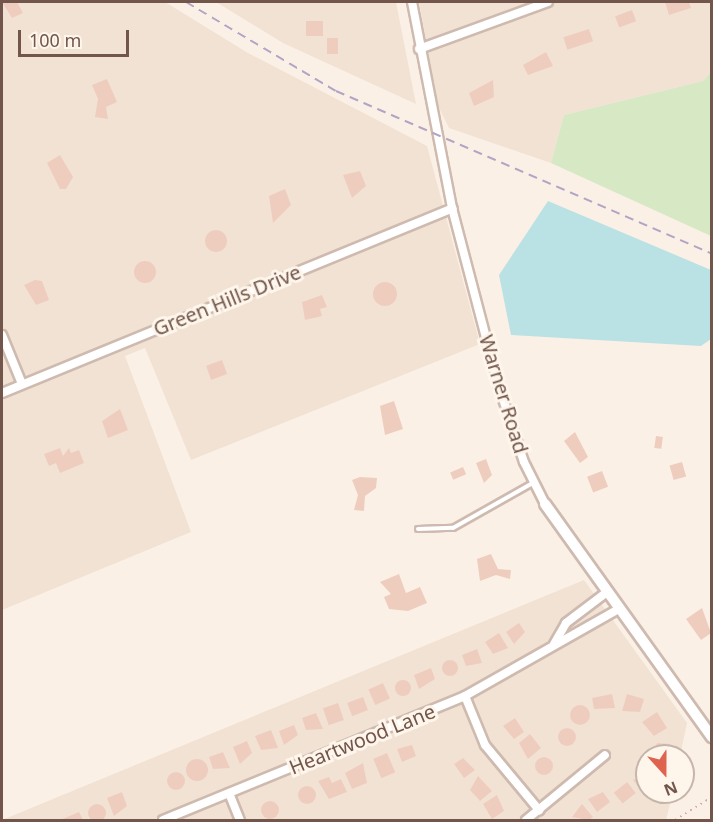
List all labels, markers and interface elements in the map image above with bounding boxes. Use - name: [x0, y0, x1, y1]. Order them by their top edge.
- scale bar: [21, 18, 132, 56]
- text: 100 m: [29, 28, 81, 52]
- street label: Green Hills Drive: [150, 259, 304, 341]
- street label: Warner Road: [475, 332, 533, 456]
- street label: Heartwood Lane: [285, 699, 439, 779]
- north arrow: [635, 744, 695, 804]
- text: N: [661, 776, 681, 802]

